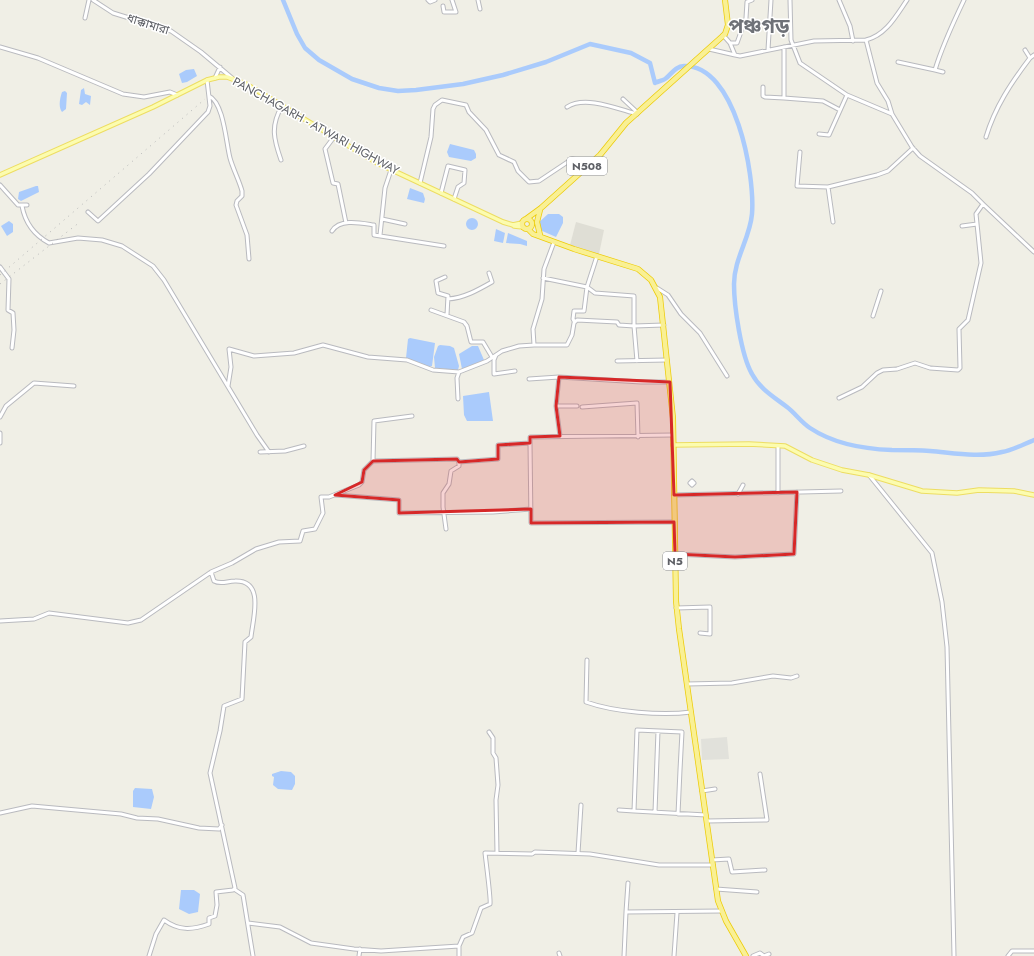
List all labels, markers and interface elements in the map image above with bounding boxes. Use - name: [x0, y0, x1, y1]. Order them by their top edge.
- street label: ধাক্কামারা: [124, 9, 172, 40]
- district label: পঞ্চগড়: [729, 12, 790, 41]
- street label: PANCHAGARH - ATWARI HIGHWAY: [229, 73, 403, 180]
- road number: N508: [567, 157, 607, 175]
- road number: N5: [663, 552, 687, 570]

